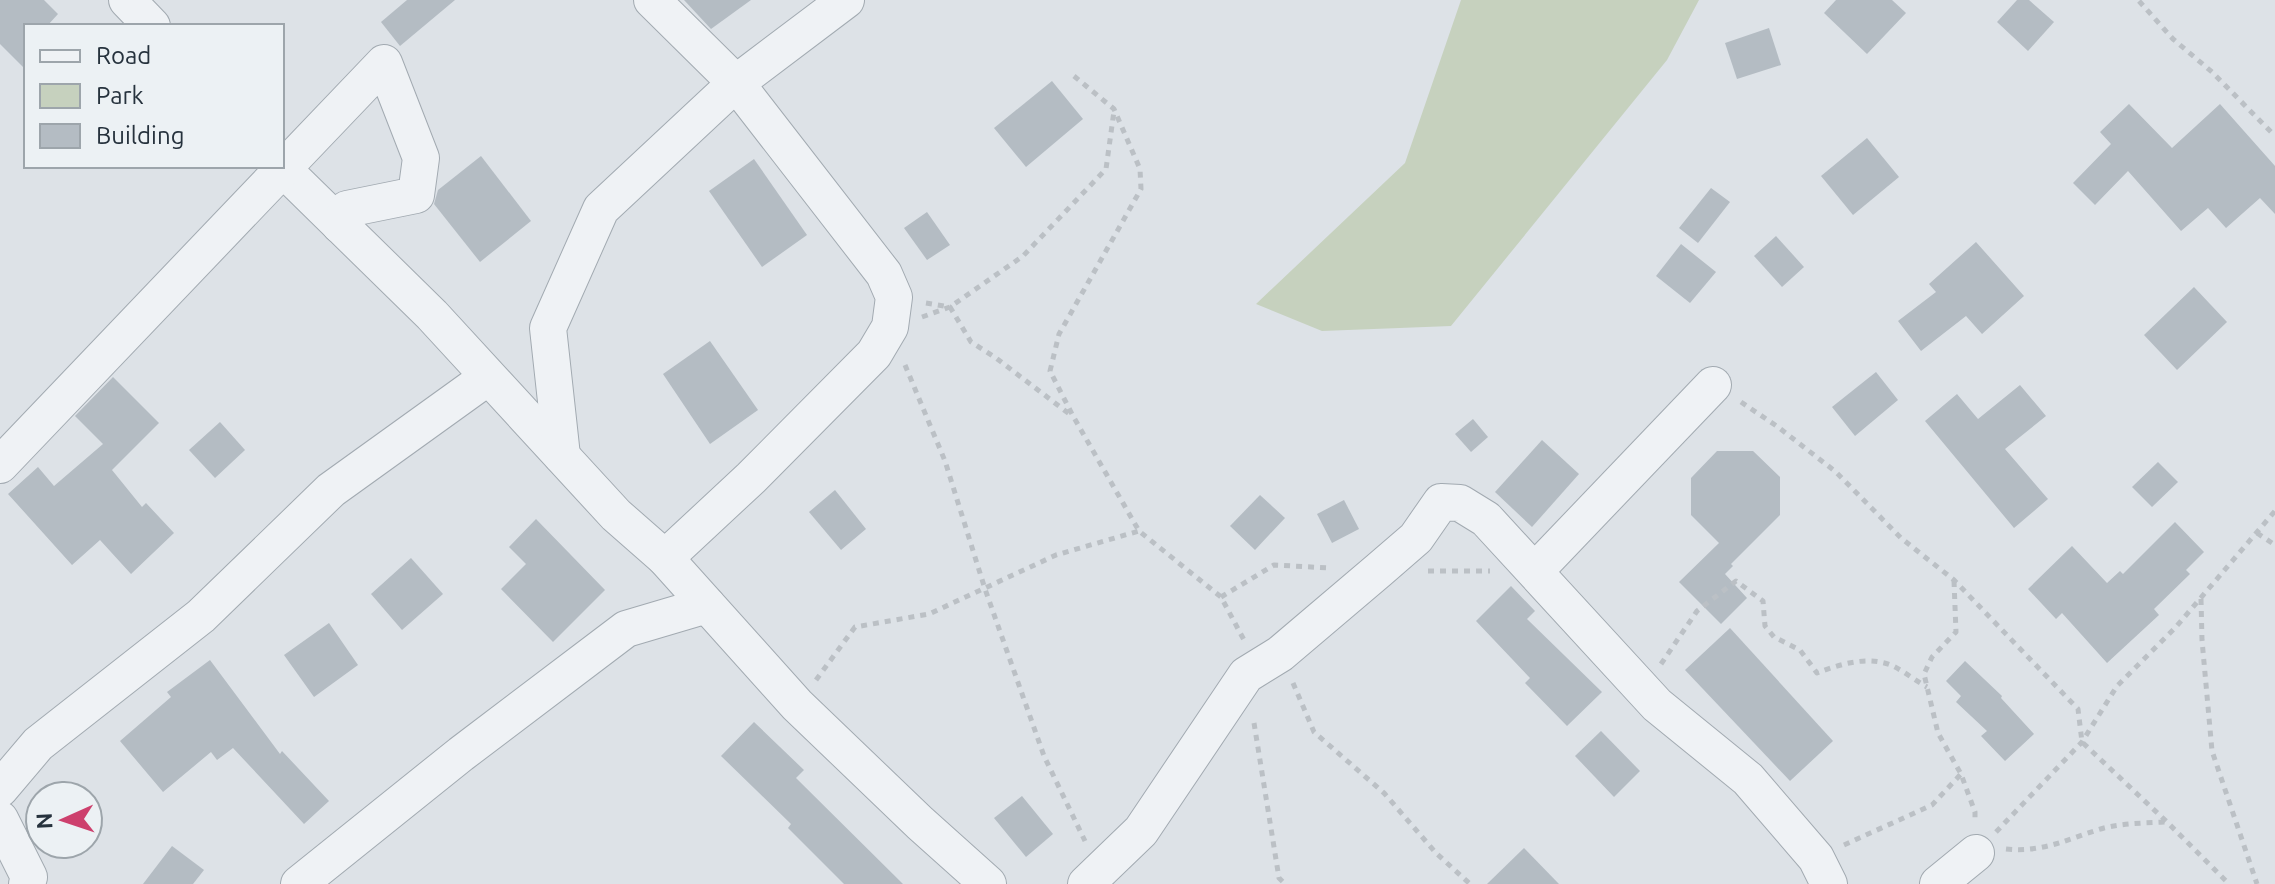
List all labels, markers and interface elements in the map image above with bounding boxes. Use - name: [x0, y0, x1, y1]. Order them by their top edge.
- legend: [24, 24, 284, 168]
- text: Road: [96, 42, 151, 69]
- text: Park: [96, 82, 144, 109]
- text: Building: [96, 122, 184, 149]
- north arrow: [24, 780, 104, 860]
- text: N: [31, 812, 56, 830]

